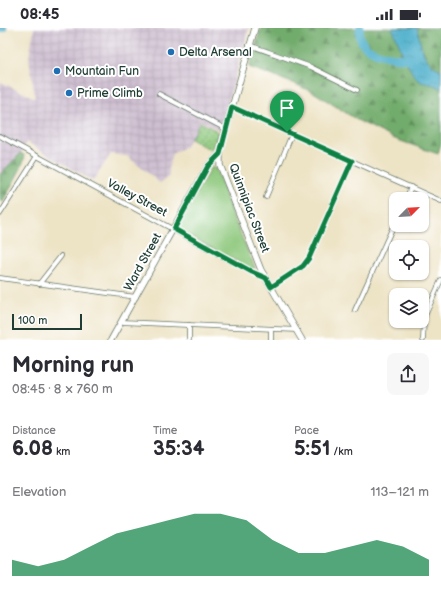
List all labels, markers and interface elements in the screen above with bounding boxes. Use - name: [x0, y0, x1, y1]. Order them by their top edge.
- text: 08:45: [20, 5, 59, 24]
- place label: Delta Arsenal: [179, 45, 252, 60]
- marker: Delta Arsenal: [166, 47, 176, 57]
- place label: Mountain Fun: [65, 64, 139, 79]
- marker: Mountain Fun: [52, 66, 62, 76]
- place label: Prime Climb: [77, 86, 143, 101]
- marker: Prime Climb: [64, 88, 74, 98]
- pin: [270, 91, 304, 132]
- icon: arrive: [276, 97, 298, 119]
- street label: Quinnipiac Street: [225, 161, 273, 255]
- street label: Valley Street: [104, 176, 170, 220]
- north arrow: [389, 192, 429, 232]
- map controls: [389, 192, 429, 328]
- street label: Ward Street: [121, 230, 165, 294]
- button: locate: [389, 240, 429, 280]
- button: layers: [389, 288, 429, 328]
- scale bar: [12, 312, 82, 331]
- text: 100 m: [18, 314, 47, 327]
- text: Morning run: [12, 352, 134, 379]
- button: share: [387, 353, 429, 395]
- text: 08:45 · 8 × 760 m: [12, 381, 113, 397]
- text: Distance: [12, 424, 56, 437]
- text: Time: [153, 424, 177, 437]
- text: Pace: [294, 424, 319, 437]
- text: 6.08: [12, 437, 53, 461]
- text: 35:34: [153, 437, 204, 461]
- text: 5:51: [294, 437, 330, 461]
- text: km: [53, 445, 70, 458]
- text: /km: [330, 445, 353, 458]
- text: Elevation: [12, 484, 66, 500]
- text: 113–121 m: [371, 484, 429, 500]

